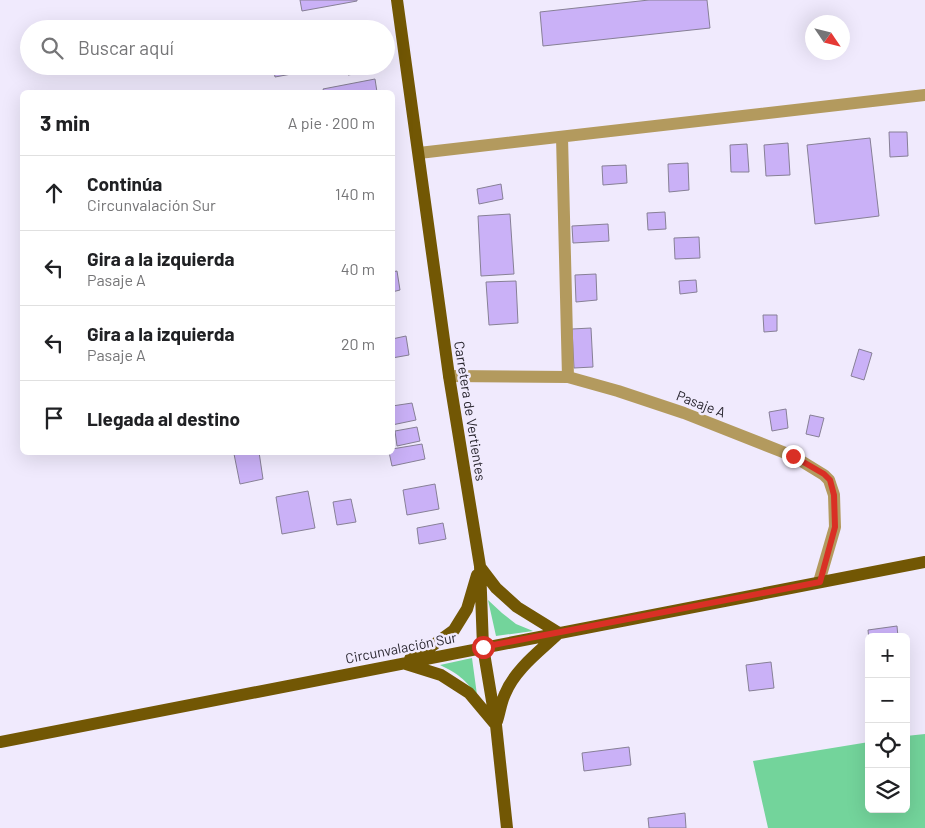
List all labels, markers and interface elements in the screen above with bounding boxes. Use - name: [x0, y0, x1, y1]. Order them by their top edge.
- north arrow: [805, 15, 850, 60]
- search box: [20, 20, 395, 75]
- icon: search: [38, 34, 66, 62]
- text: Buscar aquí: [78, 36, 174, 59]
- text: 3 min: [40, 110, 90, 135]
- text: A pie · 200 m: [288, 113, 375, 132]
- text: Continúa: [87, 172, 162, 195]
- icon: ahead: [40, 179, 68, 207]
- text: 140 m: [335, 184, 375, 203]
- text: Circunvalación Sur: [87, 195, 216, 214]
- text: Gira a la izquierda: [87, 247, 235, 270]
- icon: left: [40, 254, 68, 282]
- text: 40 m: [341, 259, 375, 278]
- text: Pasaje A: [87, 270, 146, 289]
- text: Gira a la izquierda: [87, 322, 235, 345]
- icon: left: [40, 329, 68, 357]
- text: 20 m: [341, 334, 375, 353]
- street label: Carretera de Vertientes: [451, 340, 490, 482]
- text: Pasaje A: [87, 345, 146, 364]
- street label: Pasaje A: [674, 386, 729, 421]
- icon: arrive: [40, 404, 68, 432]
- text: Llegada al destino: [87, 407, 240, 430]
- route end: [782, 445, 805, 468]
- street label: Circunvalación Sur: [344, 628, 458, 667]
- map controls: [865, 633, 910, 813]
- button: +: [865, 633, 910, 678]
- route start: [472, 636, 495, 659]
- button: −: [865, 678, 910, 723]
- button: locate: [865, 723, 910, 768]
- button: layers: [865, 768, 910, 813]

